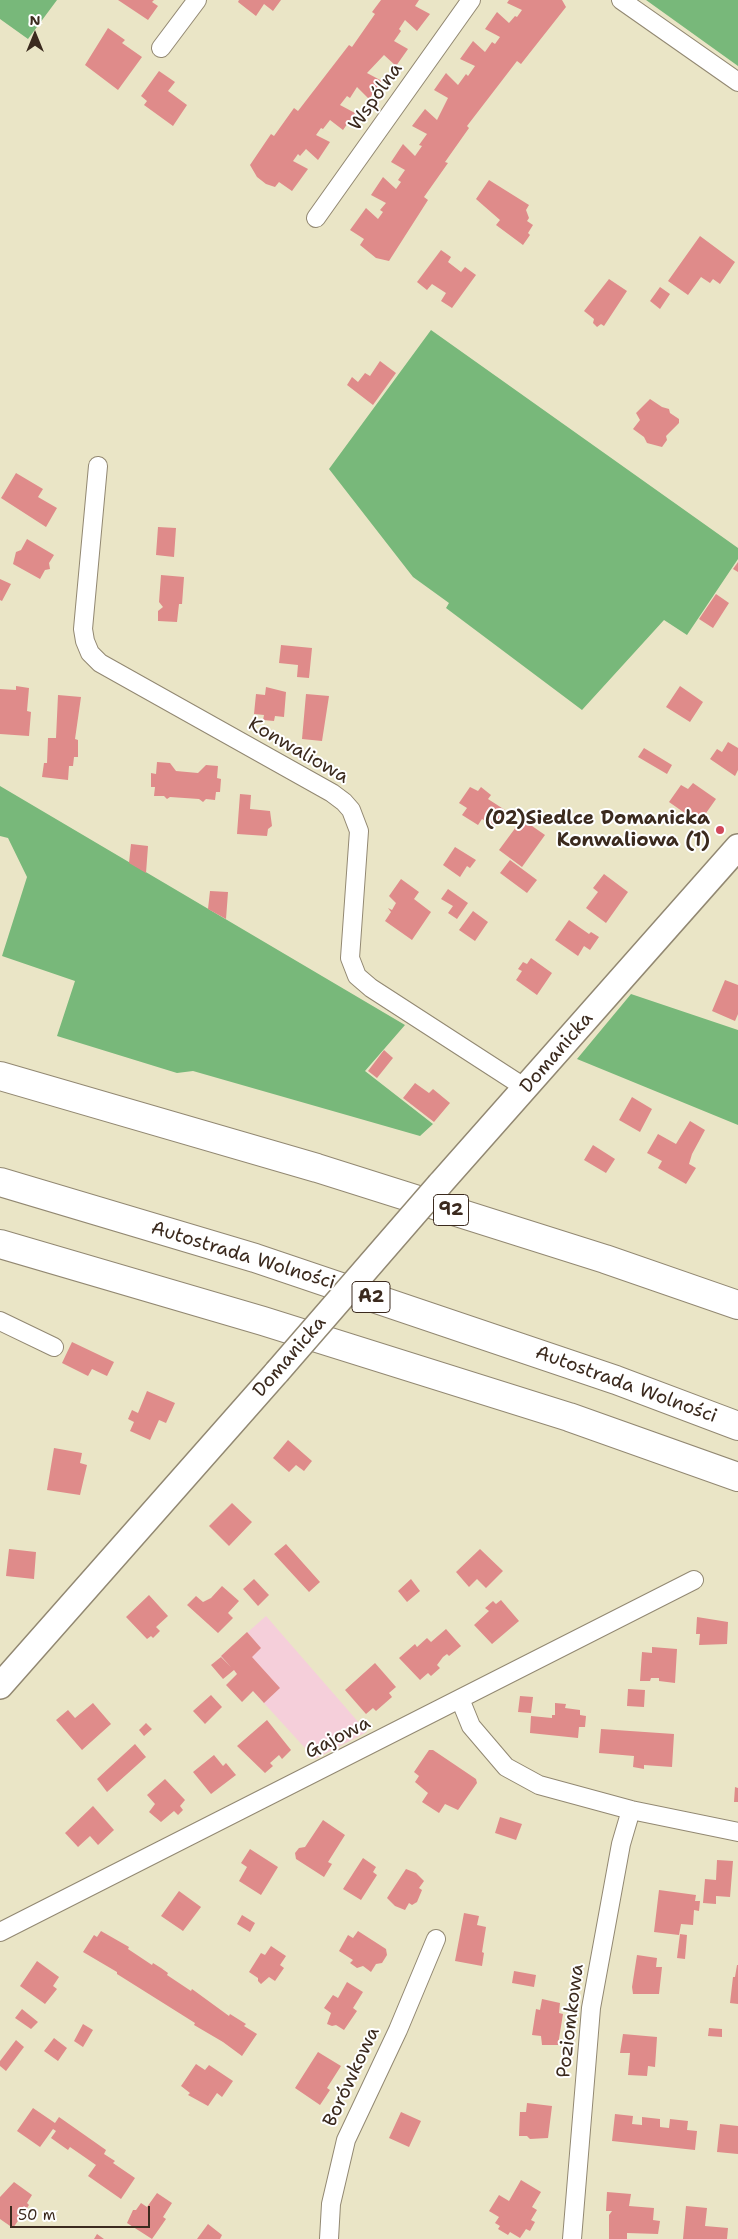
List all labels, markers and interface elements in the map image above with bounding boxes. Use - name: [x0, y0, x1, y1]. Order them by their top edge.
- north arrow: [10, 10, 60, 60]
- text: N: [29, 11, 41, 29]
- street label: Wspólna: [344, 59, 408, 135]
- street label: Konwaliowa: [244, 713, 352, 789]
- place label: (02)Siedlce Domanicka Konwaliowa (1): [485, 808, 710, 852]
- marker: (02)Siedlce Domanicka Konwaliowa (1): [714, 824, 726, 836]
- street label: Domanicka: [516, 1008, 598, 1098]
- road number: 92: [434, 1194, 468, 1226]
- street label: Autostrada Wolności: [148, 1217, 338, 1295]
- road number: A2: [352, 1281, 390, 1312]
- street label: Domanicka: [249, 1312, 331, 1402]
- street label: Autostrada Wolności: [532, 1342, 720, 1428]
- street label: Gajowa: [302, 1712, 374, 1764]
- street label: Poziomkowa: [553, 1963, 589, 2079]
- street label: Borówkowa: [319, 2024, 385, 2130]
- scale bar: [12, 2196, 152, 2228]
- text: 50 m: [18, 2205, 56, 2225]

